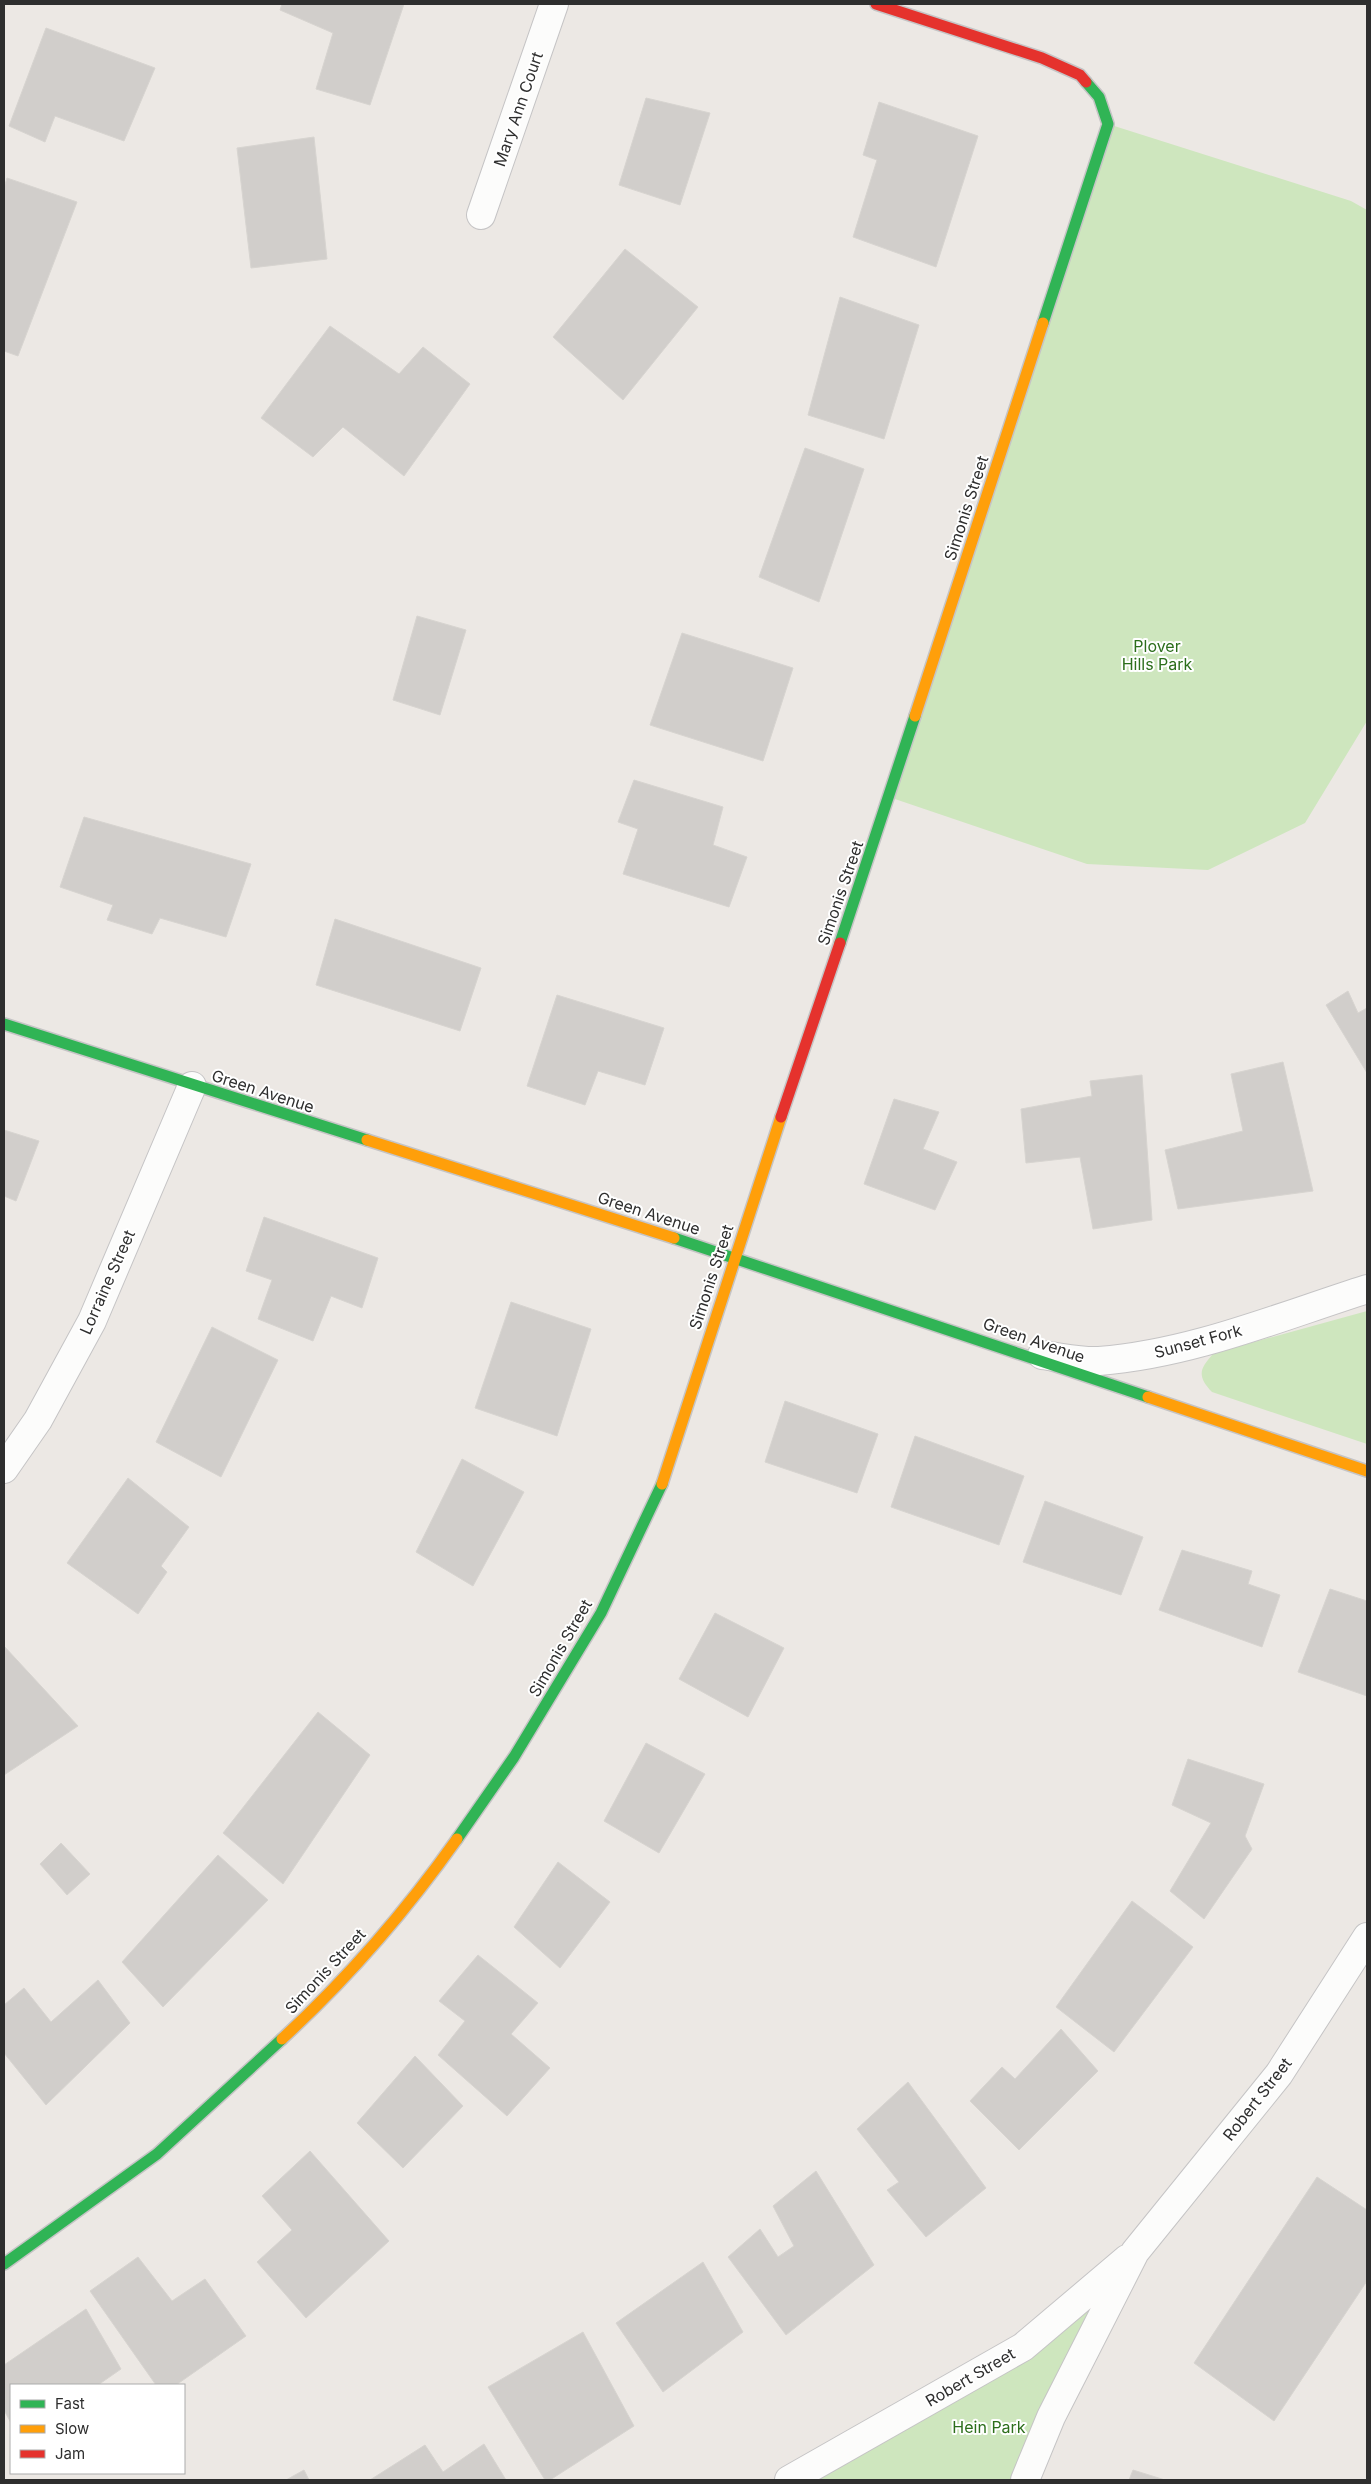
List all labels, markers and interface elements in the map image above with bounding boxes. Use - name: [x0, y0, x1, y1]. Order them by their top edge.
- street label: Mary Ann Court: [489, 49, 547, 169]
- street label: Simonis Street: [940, 453, 992, 563]
- park label: Plover Hills Park: [1122, 636, 1193, 674]
- street label: Simonis Street: [813, 838, 867, 948]
- street label: Green Avenue: [209, 1065, 317, 1117]
- street label: Green Avenue: [595, 1187, 703, 1239]
- street label: Simonis Street: [685, 1222, 737, 1332]
- street label: Lorraine Street: [75, 1227, 139, 1337]
- street label: Green Avenue: [980, 1313, 1088, 1367]
- street label: Sunset Fork: [1152, 1320, 1244, 1362]
- street label: Simonis Street: [524, 1596, 596, 1700]
- street label: Simonis Street: [280, 1924, 370, 2018]
- street label: Robert Street: [1218, 2053, 1296, 2145]
- street label: Robert Street: [922, 2343, 1018, 2411]
- legend: [10, 2384, 185, 2474]
- text: Fast: [55, 2394, 85, 2413]
- park label: Hein Park: [952, 2417, 1026, 2437]
- text: Slow: [55, 2419, 89, 2438]
- text: Jam: [55, 2444, 85, 2463]

